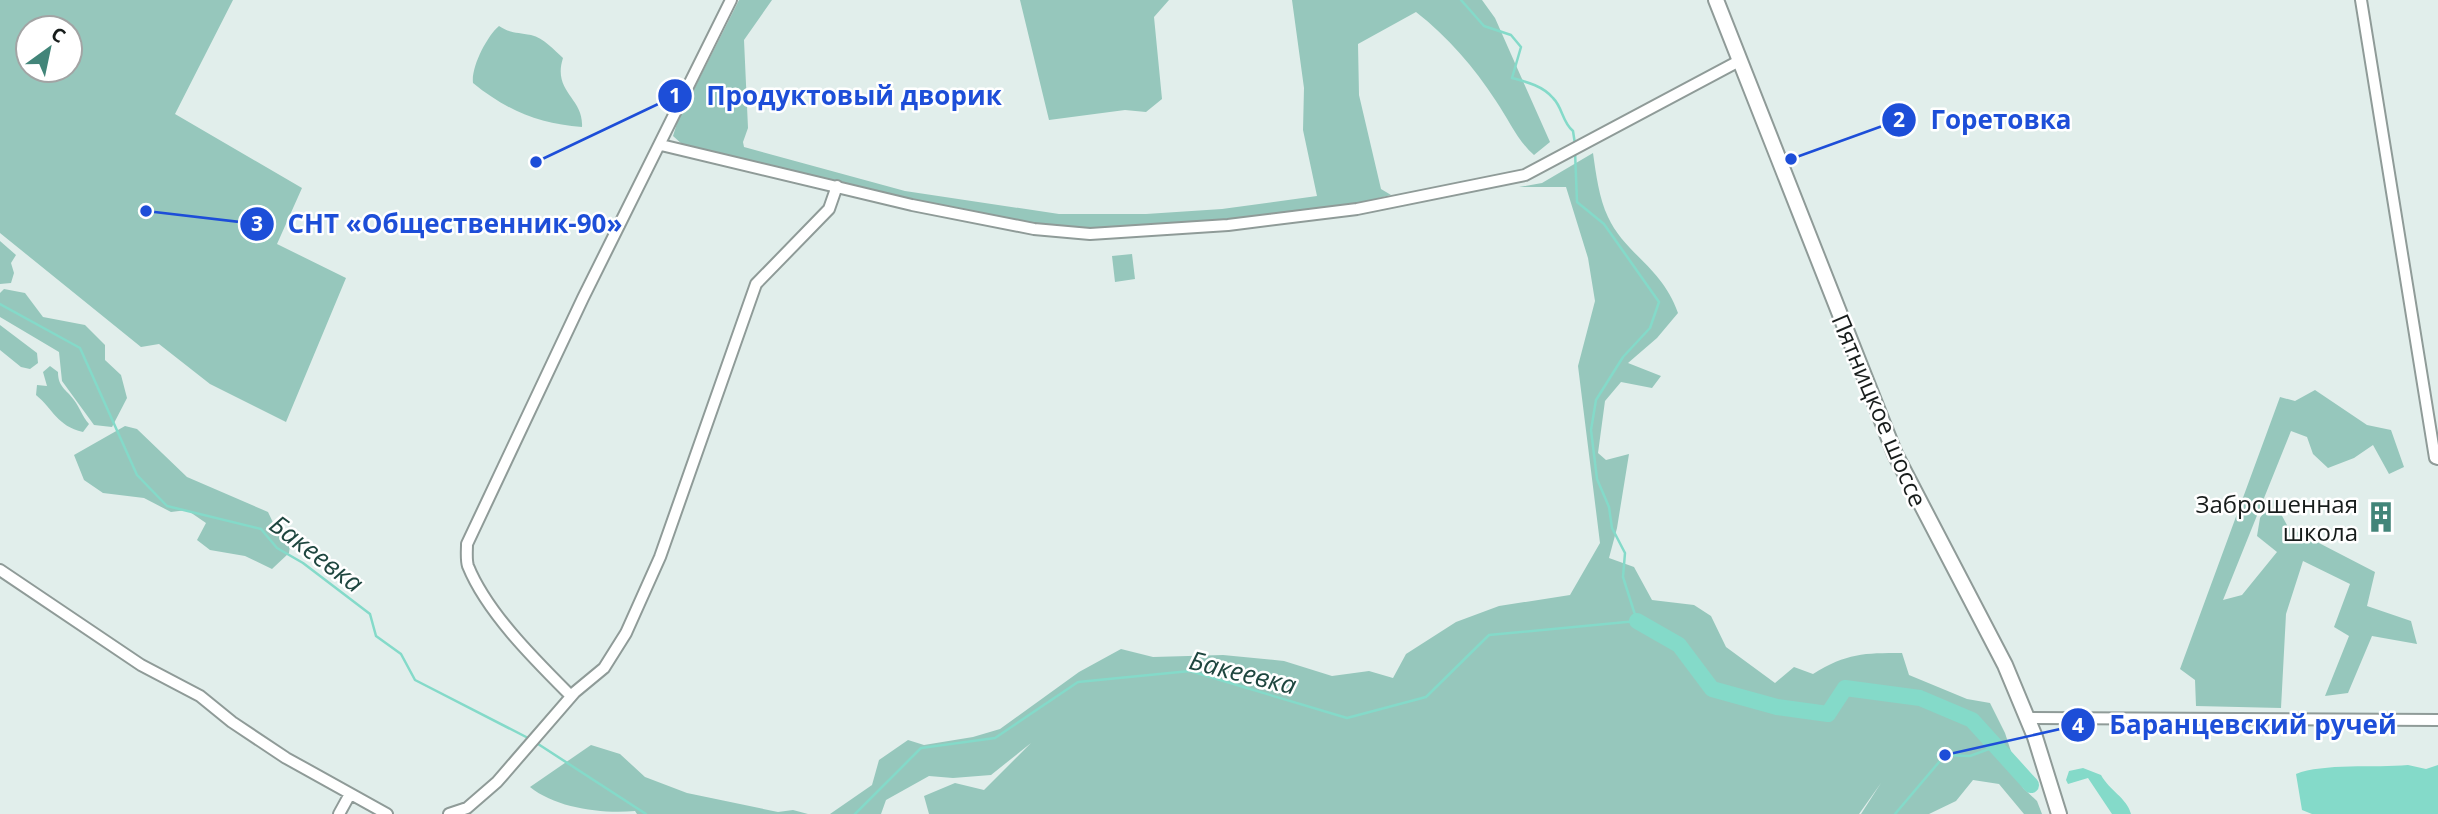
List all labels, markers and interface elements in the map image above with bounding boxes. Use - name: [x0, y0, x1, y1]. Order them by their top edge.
- north arrow: [14, 14, 84, 84]
- text: С: [46, 21, 70, 49]
- callout: Продуктовый дворик: [657, 73, 1016, 120]
- text: Продуктовый дворик: [706, 77, 1003, 113]
- text: 1: [669, 81, 681, 109]
- callout: Горетовка: [1882, 96, 2086, 143]
- text: Горетовка: [1930, 101, 2072, 137]
- text: 2: [1893, 105, 1905, 133]
- callout: СНТ «Общественник-90»: [239, 201, 637, 248]
- text: СНТ «Общественник-90»: [288, 205, 622, 241]
- text: 3: [251, 209, 263, 237]
- street label: Пятницкое шоссе: [1824, 309, 1936, 511]
- place label: Заброшенная школа: [2195, 487, 2358, 548]
- building icon: Заброшенная школа: [2364, 500, 2398, 534]
- water label: Бакеевка: [263, 506, 372, 600]
- water label: Бакеевка: [1186, 641, 1300, 703]
- callout: Баранцевский ручей: [2060, 702, 2410, 749]
- text: Баранцевский ручей: [2109, 706, 2397, 742]
- text: 4: [2072, 711, 2084, 739]

